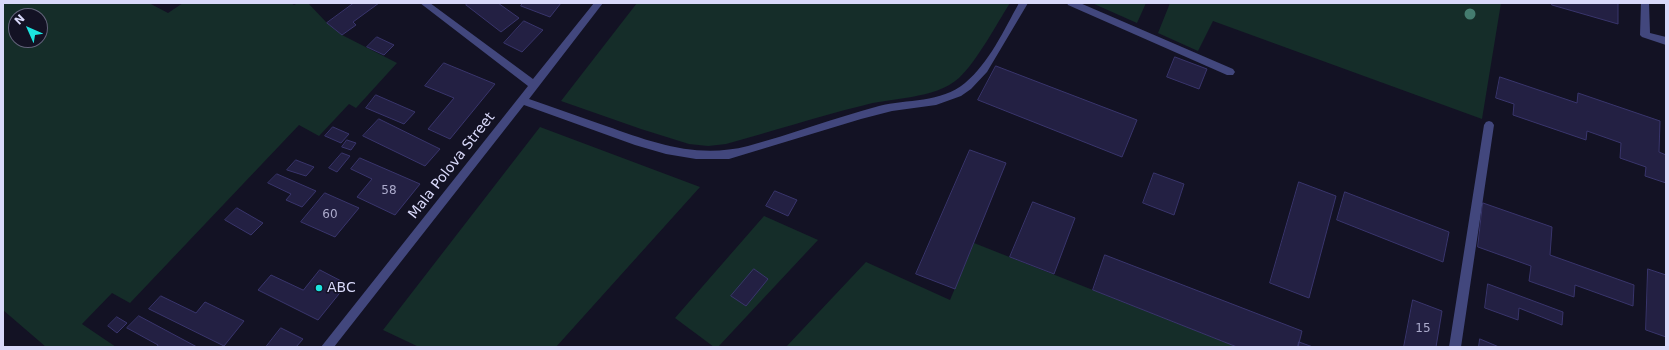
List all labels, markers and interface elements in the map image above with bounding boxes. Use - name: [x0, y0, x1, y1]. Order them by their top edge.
- north arrow: [8, 8, 48, 48]
- text: N: [12, 12, 28, 28]
- street label: Mala Polova Street: [405, 109, 499, 223]
- house number: 58: [381, 184, 397, 198]
- house number: 60: [322, 208, 338, 222]
- place label: ABC: [327, 280, 356, 296]
- marker: ABC: [314, 283, 324, 293]
- house number: 15: [1415, 322, 1431, 336]

